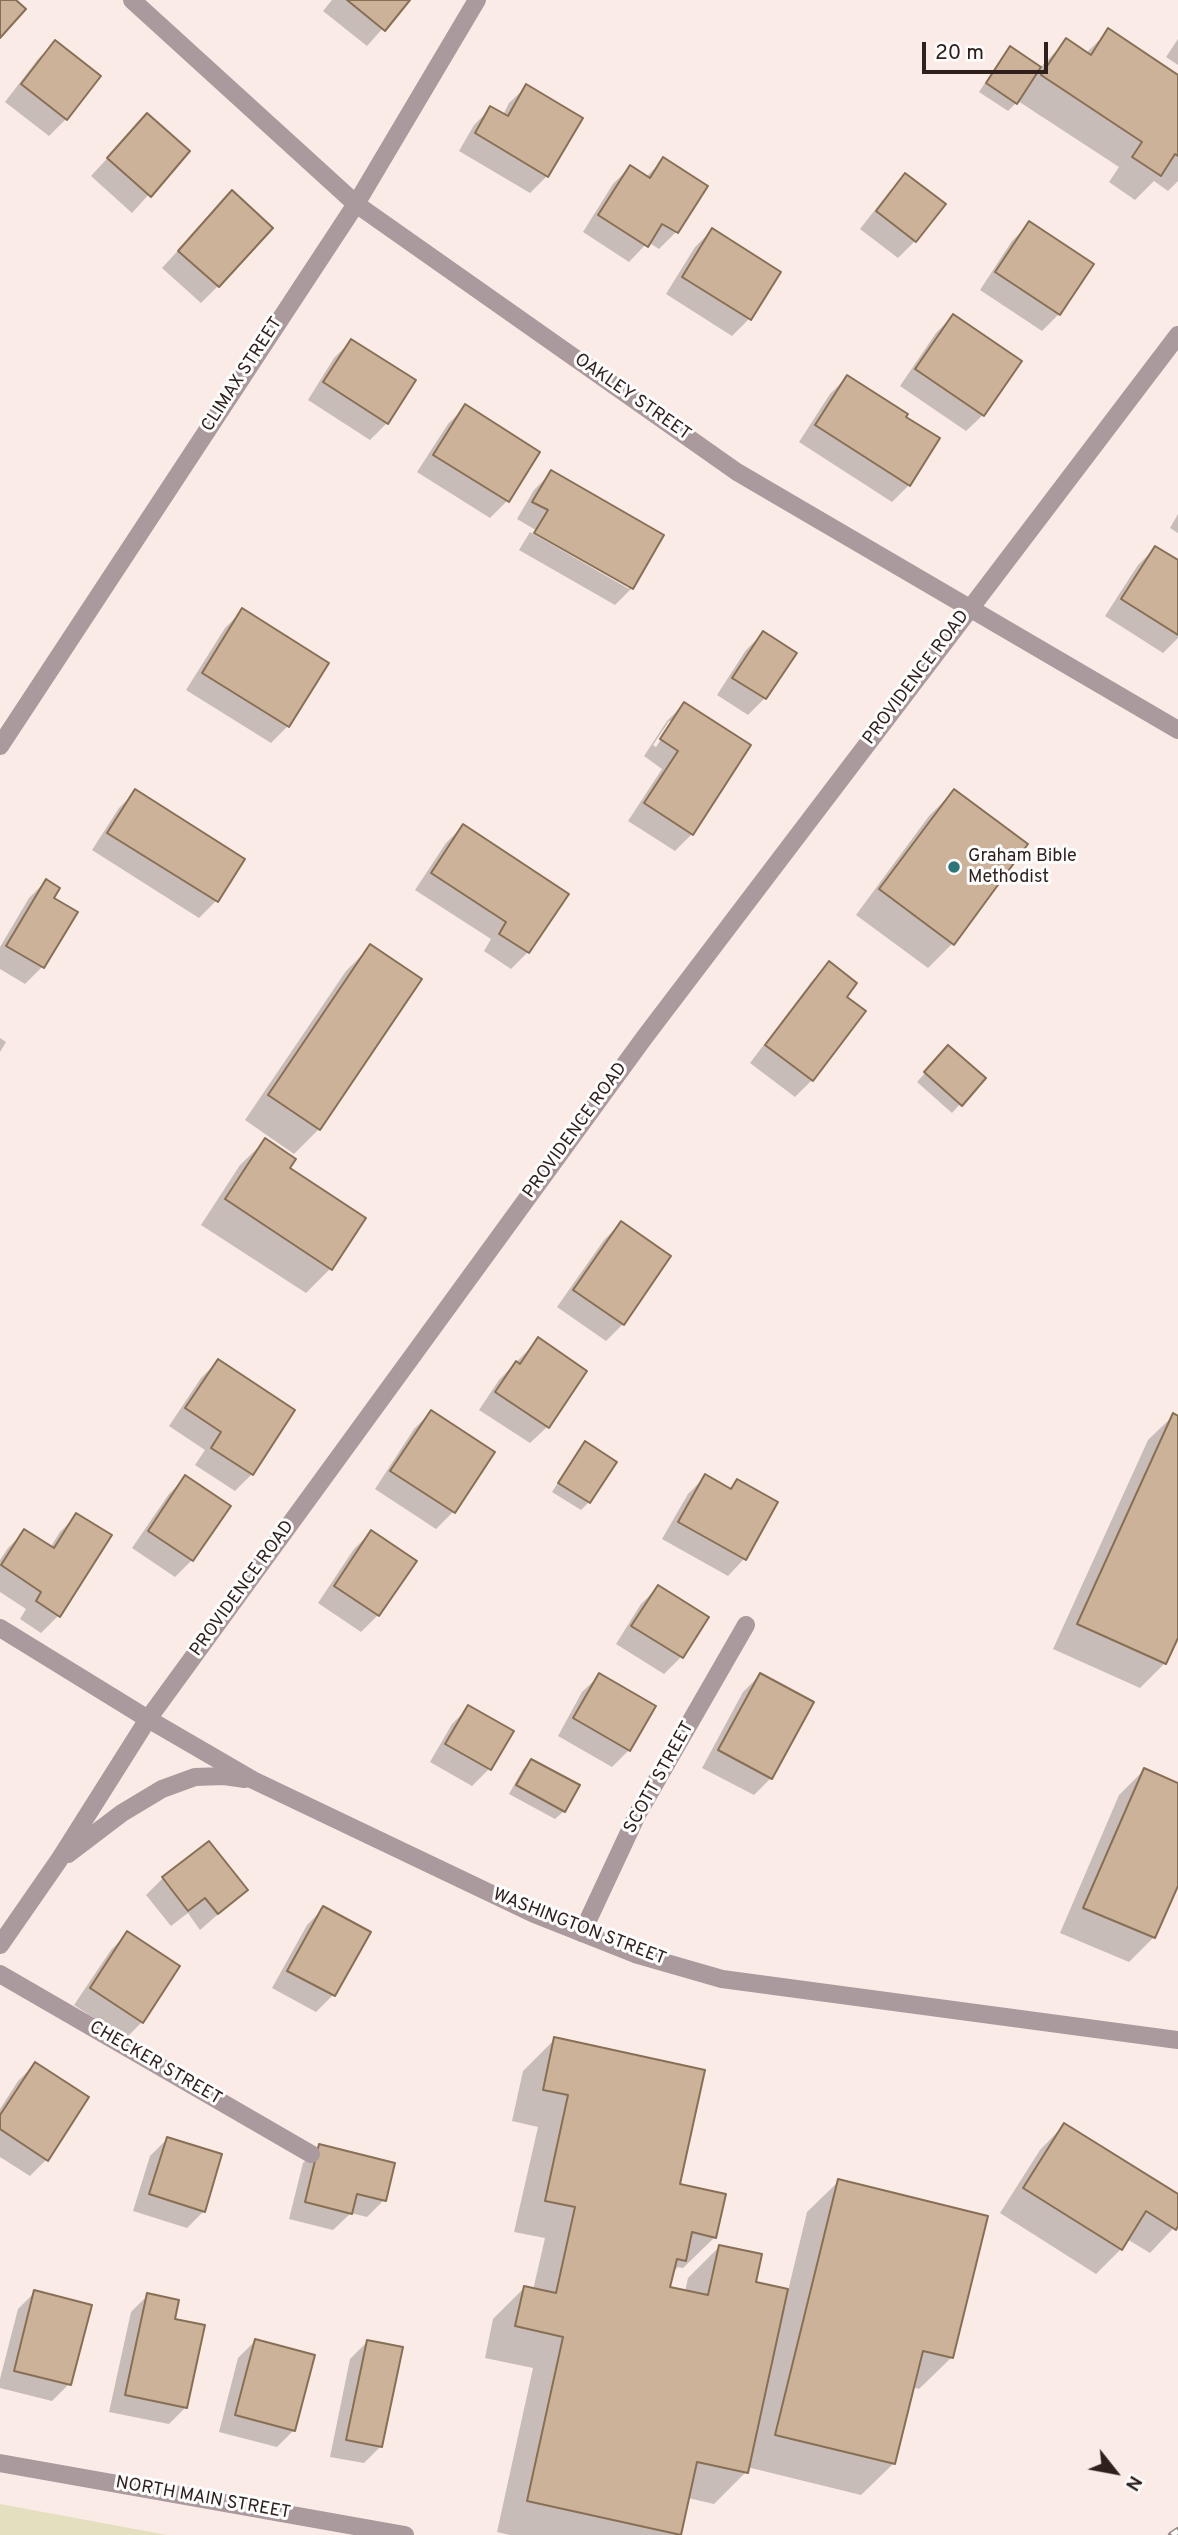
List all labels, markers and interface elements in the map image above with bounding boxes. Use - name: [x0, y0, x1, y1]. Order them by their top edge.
- scale bar: [926, 28, 1052, 72]
- text: 20 m: [935, 40, 984, 67]
- street label: CLIMAX STREET: [198, 314, 288, 436]
- street label: OAKLEY STREET: [570, 350, 694, 446]
- street label: PROVIDENCE ROAD: [859, 606, 975, 750]
- place label: Graham Bible Methodist: [968, 846, 1077, 888]
- marker: Graham Bible Methodist: [946, 859, 962, 875]
- street label: PROVIDENCE ROAD: [519, 1059, 633, 1203]
- street label: PROVIDENCE ROAD: [186, 1517, 300, 1661]
- street label: SCOTT STREET: [620, 1718, 700, 1838]
- street label: WASHINGTON STREET: [489, 1885, 669, 1971]
- street label: CHECKER STREET: [85, 2017, 225, 2111]
- north arrow: [1080, 2437, 1150, 2507]
- text: N: [1119, 2471, 1147, 2495]
- street label: NORTH MAIN STREET: [114, 2473, 292, 2525]

